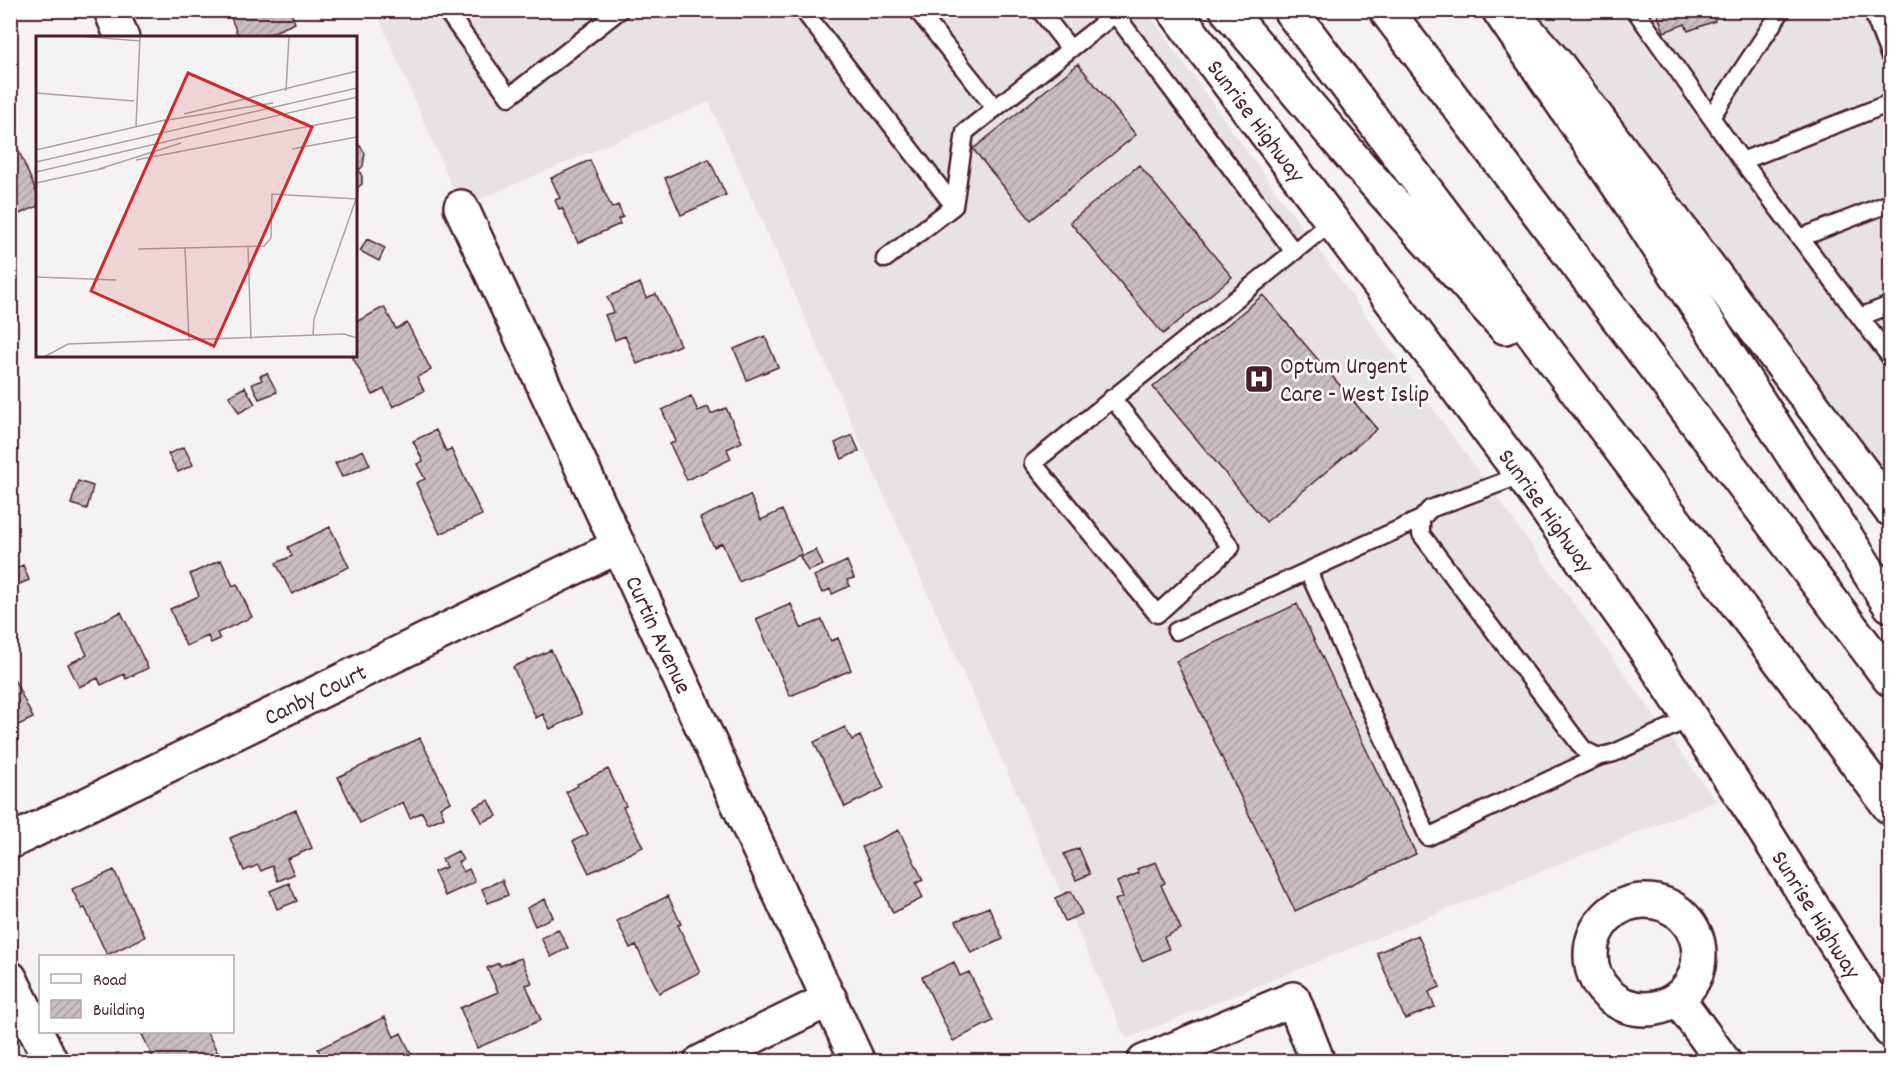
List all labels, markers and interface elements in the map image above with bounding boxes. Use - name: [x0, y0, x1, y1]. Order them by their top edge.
- inset map: [36, 36, 357, 357]
- street label: Sunrise Highway: [1197, 54, 1312, 192]
- place label: Optum Urgent Care - West Islip: [1280, 351, 1429, 413]
- hospital icon: Optum Urgent Care - West Islip: [1243, 363, 1275, 395]
- street label: Sunrise Highway: [1488, 443, 1602, 582]
- street label: Curtin Avenue: [615, 571, 699, 700]
- street label: Canby Court: [259, 657, 373, 736]
- street label: Sunrise Highway: [1761, 845, 1869, 988]
- legend: [39, 955, 234, 1033]
- text: Road: [93, 969, 127, 994]
- text: Building: [93, 999, 145, 1024]

